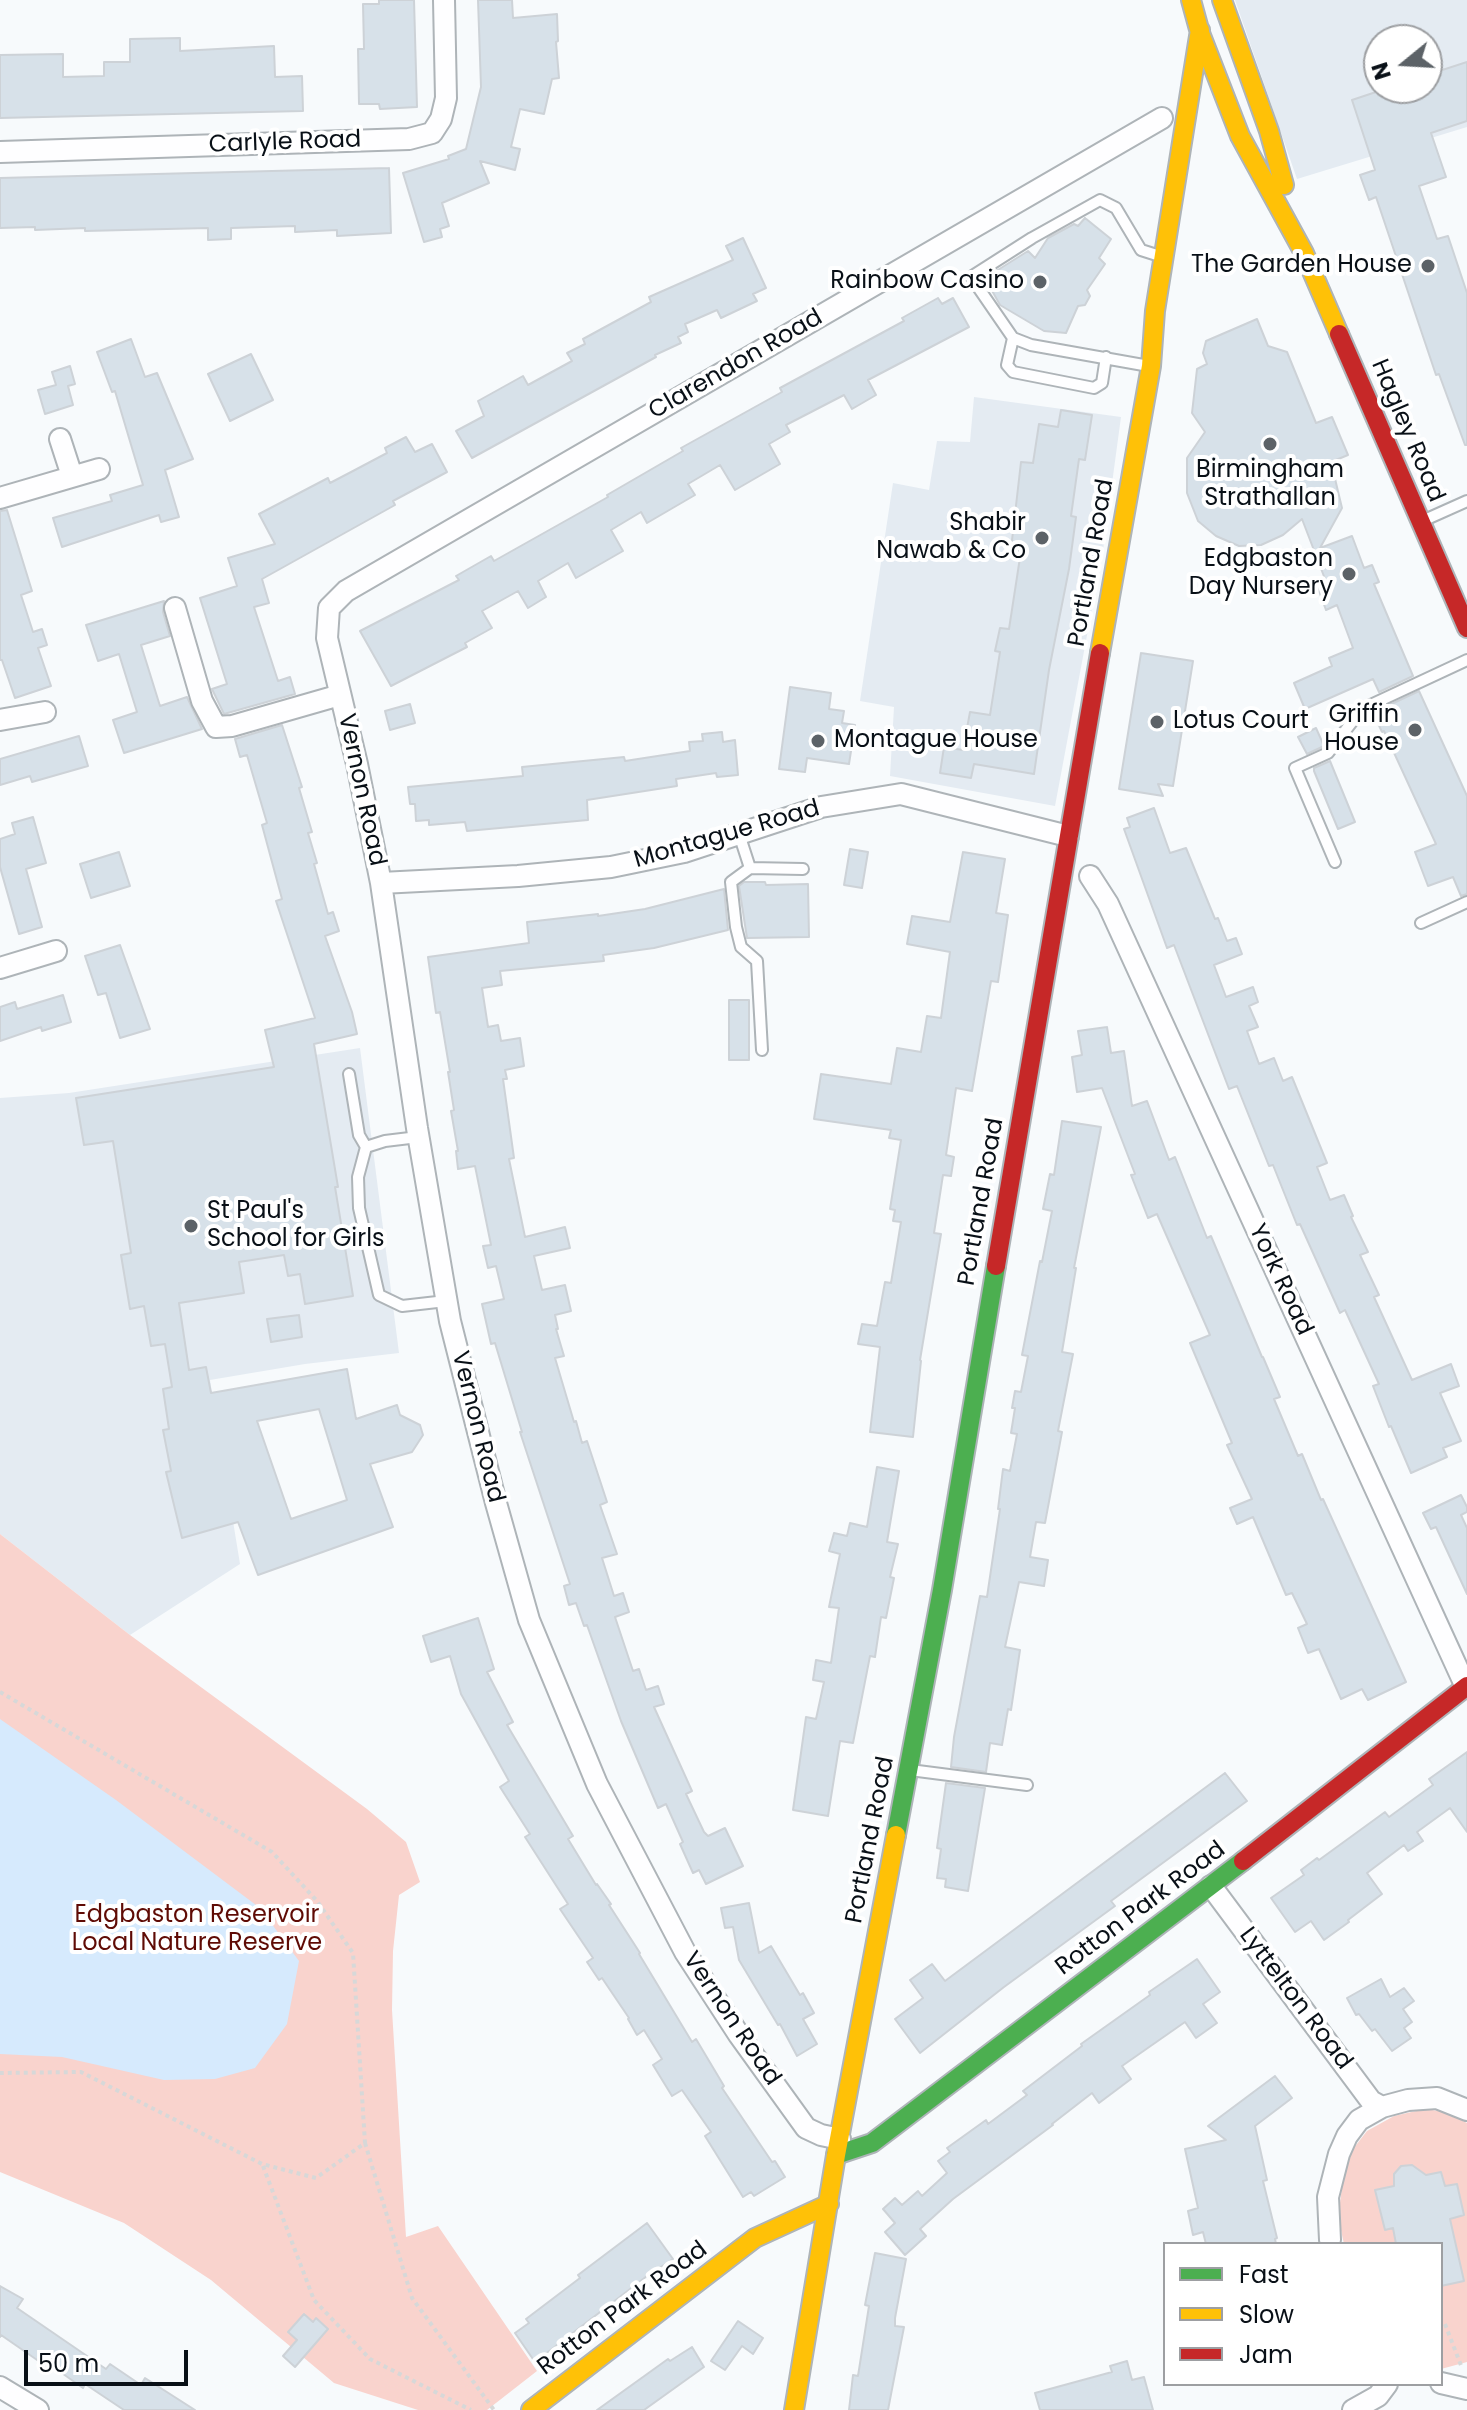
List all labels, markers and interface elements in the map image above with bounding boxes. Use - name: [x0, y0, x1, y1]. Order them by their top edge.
- north arrow: [1363, 24, 1443, 104]
- text: N: [1364, 58, 1399, 84]
- street label: Carlyle Road: [208, 126, 362, 160]
- place label: The Garden House: [1191, 252, 1412, 280]
- marker: The Garden House: [1419, 257, 1437, 275]
- place label: Rainbow Casino: [830, 268, 1024, 296]
- marker: Rainbow Casino: [1031, 273, 1049, 291]
- street label: Clarendon Road: [644, 304, 828, 426]
- street label: Hagley Road: [1364, 355, 1450, 507]
- marker: Birmingham Strathallan: [1261, 435, 1279, 453]
- place label: Birmingham Strathallan: [1196, 457, 1344, 513]
- street label: Portland Road: [1063, 477, 1121, 649]
- place label: Shabir Nawab & Co: [876, 510, 1026, 566]
- marker: Shabir Nawab & Co: [1033, 529, 1051, 547]
- place label: Edgbaston Day Nursery: [1189, 546, 1333, 602]
- marker: Edgbaston Day Nursery: [1340, 565, 1358, 583]
- place label: Griffin House: [1324, 702, 1399, 758]
- place label: Lotus Court: [1173, 708, 1309, 736]
- street label: Vernon Road: [331, 711, 391, 869]
- marker: Lotus Court: [1148, 713, 1166, 731]
- marker: Griffin House: [1406, 721, 1424, 739]
- place label: Montague House: [834, 727, 1038, 755]
- marker: Montague House: [809, 732, 827, 750]
- street label: Montague Road: [631, 795, 823, 875]
- street label: Portland Road: [953, 1116, 1011, 1288]
- place label: St Paul's School for Girls: [207, 1198, 385, 1254]
- marker: St Paul's School for Girls: [182, 1217, 200, 1235]
- street label: York Road: [1242, 1220, 1318, 1340]
- street label: Vernon Road: [444, 1348, 510, 1506]
- street label: Portland Road: [841, 1754, 901, 1926]
- street label: Rotton Park Road: [1051, 1836, 1231, 1982]
- park label: Edgbaston Reservoir Local Nature Reserve: [72, 1902, 322, 1958]
- street label: Lyttelton Road: [1232, 1922, 1358, 2076]
- street label: Vernon Road: [676, 1947, 786, 2091]
- street label: Rotton Park Road: [533, 2236, 713, 2382]
- legend: [1163, 2242, 1443, 2386]
- text: Fast: [1239, 2258, 1289, 2291]
- text: Slow: [1239, 2298, 1294, 2331]
- scale bar: [28, 2334, 192, 2384]
- text: Jam: [1239, 2338, 1293, 2371]
- text: 50 m: [38, 2347, 99, 2380]

